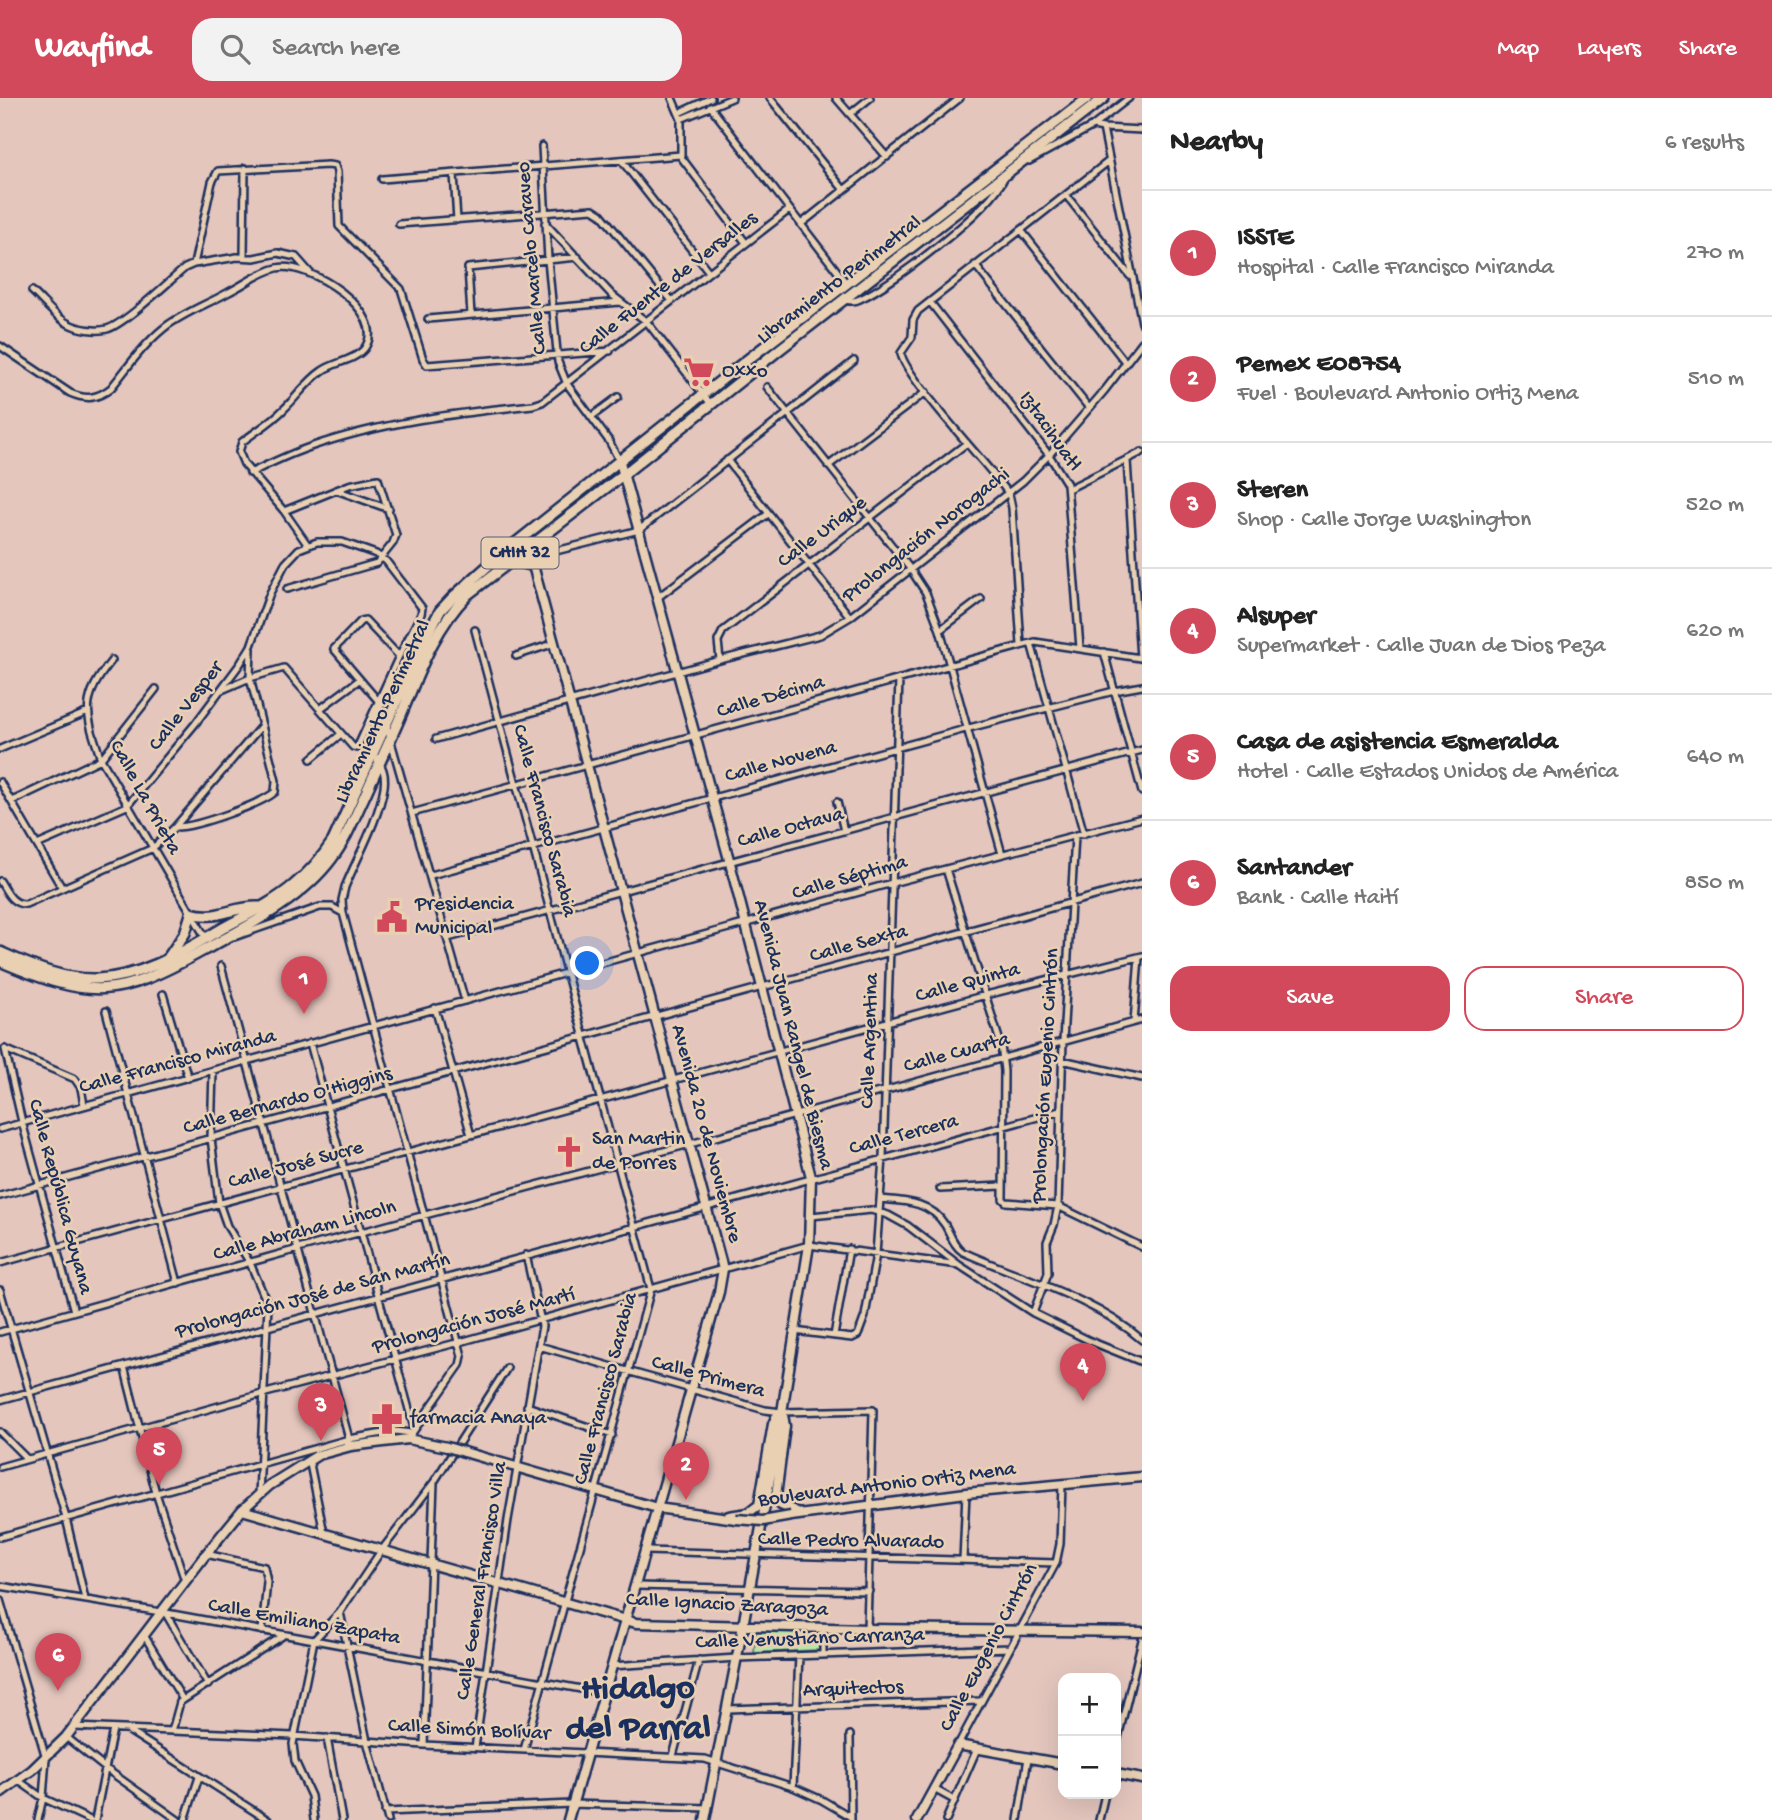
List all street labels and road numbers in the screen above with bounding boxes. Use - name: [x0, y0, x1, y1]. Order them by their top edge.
- street label: Calle Marcelo Caraveo: [512, 160, 554, 355]
- street label: Calle Fuente de Versalles: [575, 206, 764, 361]
- street label: Libramiento Perimetral: [753, 211, 927, 351]
- street label: Iztacihuatl: [1012, 387, 1086, 477]
- street label: Prolongación Norogachi: [837, 463, 1016, 610]
- street label: Calle Urique: [773, 491, 874, 575]
- road number: CHIH 32: [482, 538, 558, 568]
- street label: Libramiento Perimetral: [330, 616, 438, 808]
- street label: Calle Vesper: [144, 656, 231, 757]
- street label: Calle Décima: [714, 670, 829, 725]
- street label: Calle Francisco Sarabia: [505, 722, 581, 921]
- street label: Calle La Prieta: [102, 736, 186, 861]
- street label: Calle Novena: [722, 736, 841, 790]
- street label: Calle Octava: [735, 802, 848, 855]
- street label: Calle Séptima: [789, 850, 912, 907]
- street label: Avenida Juan Rangel de Biesma: [746, 898, 838, 1174]
- street label: Calle Sexta: [807, 920, 912, 970]
- street label: Prolongación Eugenio Cintrón: [1028, 948, 1066, 1205]
- street label: Calle Quinta: [913, 958, 1024, 1010]
- street label: Calle Argentina: [856, 972, 886, 1109]
- street label: Avenida 20 de Noviembre: [664, 1022, 746, 1247]
- street label: Calle Francisco Miranda: [77, 1024, 280, 1101]
- street label: Calle Cuarta: [901, 1028, 1014, 1080]
- street label: Calle Bernardo O'Higgins: [181, 1062, 396, 1142]
- street label: Calle República Guyana: [21, 1097, 97, 1299]
- street label: Calle Tercera: [847, 1109, 962, 1163]
- street label: Calle José Sucre: [226, 1136, 367, 1196]
- street label: Calle Abraham Lincoln: [211, 1196, 399, 1268]
- street label: Prolongación José de San Martín: [172, 1248, 453, 1346]
- street label: Prolongación José Martí: [369, 1283, 579, 1361]
- street label: Calle Francisco Sarabia: [569, 1289, 645, 1488]
- street label: Calle Primera: [648, 1351, 769, 1405]
- street label: Boulevard Antonio Ortiz Mena: [756, 1458, 1019, 1514]
- street label: Calle General Francisco Villa: [452, 1459, 514, 1702]
- street label: Calle Pedro Alvarado: [758, 1528, 944, 1556]
- street label: Calle Eugenio Cintrón: [935, 1560, 1045, 1736]
- street label: Calle Ignacio Zaragoza: [625, 1588, 830, 1624]
- street label: Calle Emiliano Zapata: [206, 1594, 403, 1652]
- street label: Calle Venustiano Carranza: [695, 1623, 926, 1656]
- street label: Arquitectos: [802, 1676, 905, 1704]
- street label: Calle Simón Bolívar: [387, 1714, 552, 1748]

